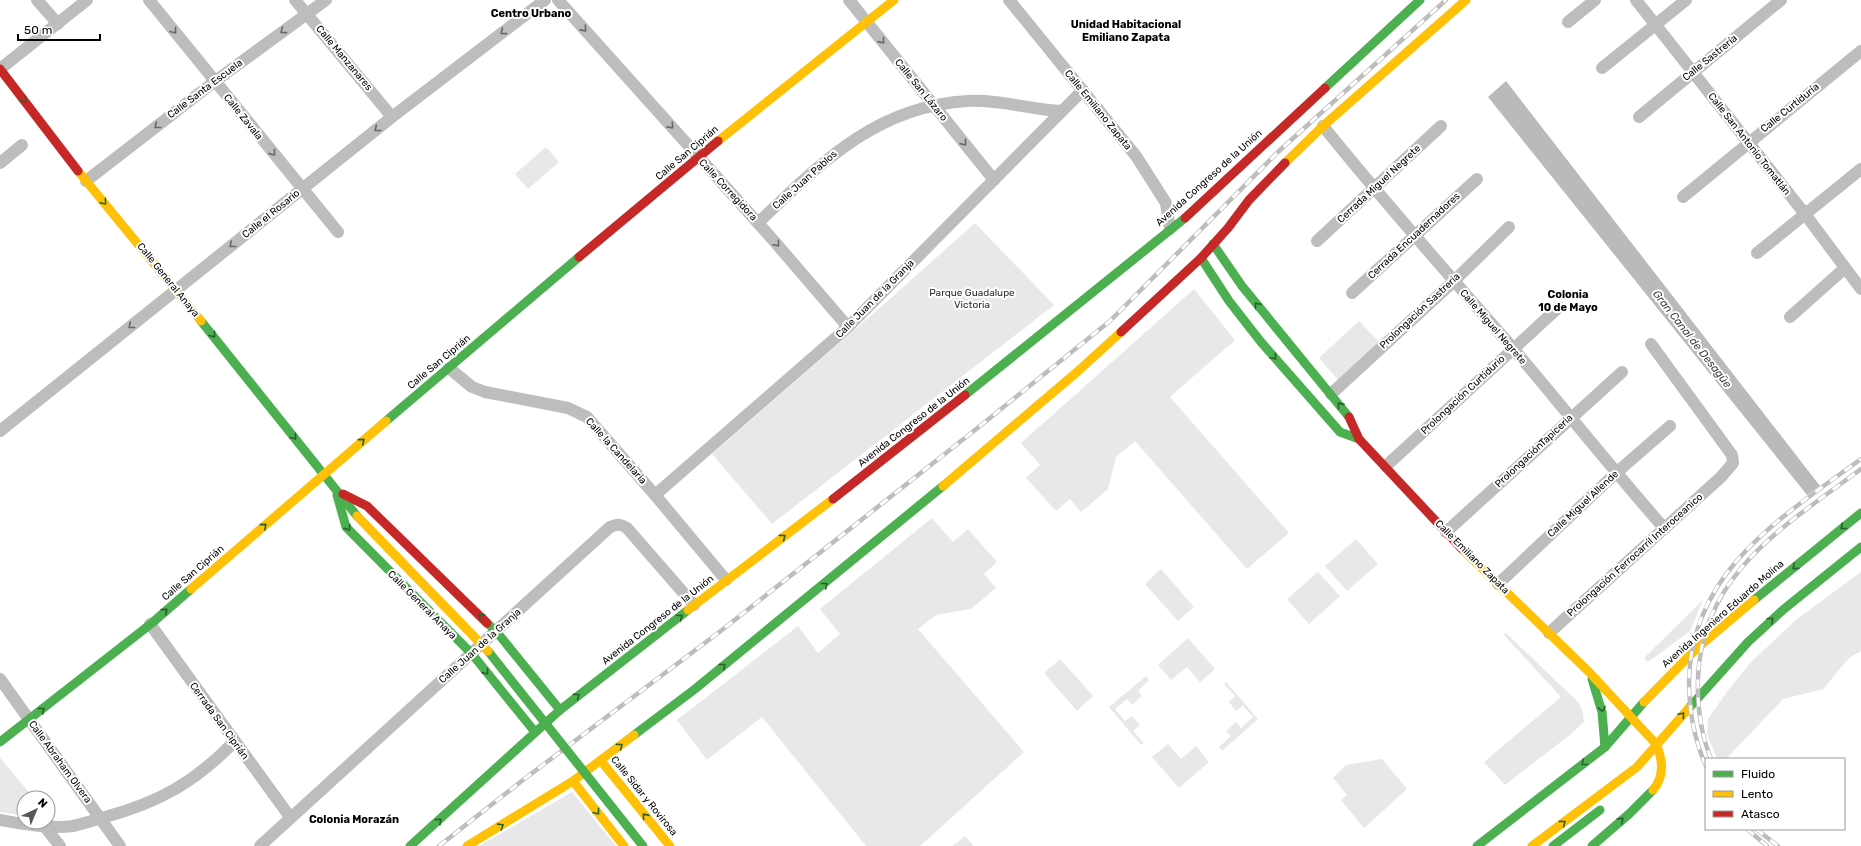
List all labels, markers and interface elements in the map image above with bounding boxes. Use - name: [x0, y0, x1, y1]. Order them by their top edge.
- district label: Centro Urbano: [491, 7, 572, 20]
- scale bar: [18, 16, 100, 42]
- district label: Unidad Habitacional Emiliano Zapata: [1071, 18, 1181, 44]
- text: 50 m: [24, 23, 52, 37]
- street label: Calle Manzanares: [313, 23, 375, 93]
- one-way arrow: [580, 24, 587, 32]
- one-way arrow: [169, 26, 176, 33]
- one-way arrow: [281, 27, 288, 34]
- one-way arrow: [500, 27, 507, 34]
- street label: Calle Sastrería: [1680, 32, 1740, 84]
- one-way arrow: [877, 37, 884, 44]
- street label: Calle San Lázaro: [892, 56, 950, 124]
- street label: Calle Santa Escuela: [165, 57, 245, 121]
- street label: Calle Emiliano Zapata: [1062, 68, 1134, 152]
- street label: Calle Curtiduría: [1758, 81, 1822, 135]
- street label: Calle San Antonio Tomatlán: [1705, 90, 1793, 198]
- street label: Calle Zavala: [221, 92, 265, 142]
- one-way arrow: [19, 96, 27, 103]
- one-way arrow: [154, 122, 161, 129]
- one-way arrow: [666, 122, 673, 129]
- street label: Calle San Ciprián: [653, 123, 721, 183]
- one-way arrow: [375, 124, 382, 131]
- street label: Avenida Congreso de la Unión: [1154, 127, 1264, 229]
- one-way arrow: [959, 138, 966, 145]
- street label: Cerrada Miguel Negrete: [1335, 142, 1423, 226]
- street label: Calle Juan Pablos: [770, 148, 840, 212]
- one-way arrow: [268, 149, 275, 156]
- street label: Calle Corregidora: [696, 157, 760, 223]
- street label: Calle el Rosario: [240, 187, 302, 241]
- street label: Cerrada Encuadernadores: [1366, 190, 1462, 282]
- one-way arrow: [100, 198, 107, 205]
- one-way arrow: [772, 239, 779, 246]
- street label: Calle General Anaya: [134, 240, 202, 320]
- one-way arrow: [230, 240, 237, 247]
- street label: Calle Juan de la Granja: [833, 257, 917, 341]
- street label: Prolongación Sastreria: [1377, 271, 1463, 351]
- park label: Parque Guadalupe Victoria: [929, 287, 1015, 311]
- street label: Calle Miguel Negrete: [1457, 287, 1529, 367]
- district label: Colonia 10 de Mayo: [1538, 288, 1598, 314]
- water label: Gran Canal de Desagüe: [1650, 288, 1734, 390]
- one-way arrow: [1255, 302, 1262, 310]
- one-way arrow: [129, 322, 136, 329]
- one-way arrow: [209, 331, 216, 338]
- street label: Calle San Ciprián: [405, 332, 473, 392]
- one-way arrow: [1269, 352, 1277, 360]
- street label: Prolongación Curtidurio: [1418, 353, 1508, 437]
- street label: Avenida Congreso de la Unión: [856, 375, 972, 469]
- one-way arrow: [1337, 403, 1344, 410]
- street label: ProlongaciónTapiceria: [1493, 412, 1575, 490]
- street label: Calle la Candelaria: [583, 415, 649, 487]
- one-way arrow: [289, 432, 296, 439]
- one-way arrow: [357, 439, 365, 446]
- street label: Calle Miguel Allende: [1545, 468, 1621, 540]
- street label: Prolongación Ferrocarril Interoceanico: [1565, 491, 1705, 619]
- street label: Calle Emiliano Zapata: [1433, 518, 1511, 596]
- one-way arrow: [1840, 523, 1847, 530]
- one-way arrow: [259, 524, 266, 531]
- one-way arrow: [343, 524, 351, 531]
- one-way arrow: [779, 534, 786, 542]
- street label: Calle San Ciprián: [160, 543, 226, 603]
- street label: Avenida Ingeniero Eduardo Molina: [1660, 558, 1786, 670]
- one-way arrow: [1792, 562, 1800, 569]
- street label: Calle General Anaya: [385, 568, 459, 642]
- street label: Avenida Congreso de la Unión: [600, 573, 716, 667]
- one-way arrow: [820, 582, 827, 589]
- street label: Calle Juan de la Granja: [437, 606, 523, 686]
- one-way arrow: [161, 609, 168, 616]
- one-way arrow: [478, 613, 486, 621]
- one-way arrow: [676, 614, 683, 621]
- one-way arrow: [1766, 618, 1774, 625]
- one-way arrow: [719, 664, 726, 671]
- one-way arrow: [482, 668, 489, 675]
- street label: Cerrada San Ciprián: [187, 680, 251, 762]
- one-way arrow: [573, 694, 580, 701]
- one-way arrow: [1597, 705, 1605, 712]
- one-way arrow: [37, 707, 44, 714]
- one-way arrow: [1677, 712, 1684, 719]
- street label: Calle Abraham Olvera: [26, 718, 94, 806]
- one-way arrow: [616, 744, 623, 751]
- street label: Calle Sidar y Rovirosa: [608, 754, 680, 838]
- legend: [1705, 758, 1845, 830]
- one-way arrow: [1581, 759, 1588, 766]
- text: Fluido: [1741, 767, 1775, 781]
- text: Lento: [1741, 787, 1773, 801]
- north arrow: [16, 790, 56, 830]
- text: N: [35, 796, 50, 811]
- one-way arrow: [592, 807, 599, 814]
- text: Atasco: [1741, 807, 1780, 821]
- district label: Colonia Morazán: [309, 813, 399, 826]
- one-way arrow: [643, 813, 650, 820]
- one-way arrow: [434, 818, 442, 825]
- one-way arrow: [1616, 818, 1623, 825]
- one-way arrow: [1558, 820, 1565, 827]
- one-way arrow: [497, 823, 504, 830]

